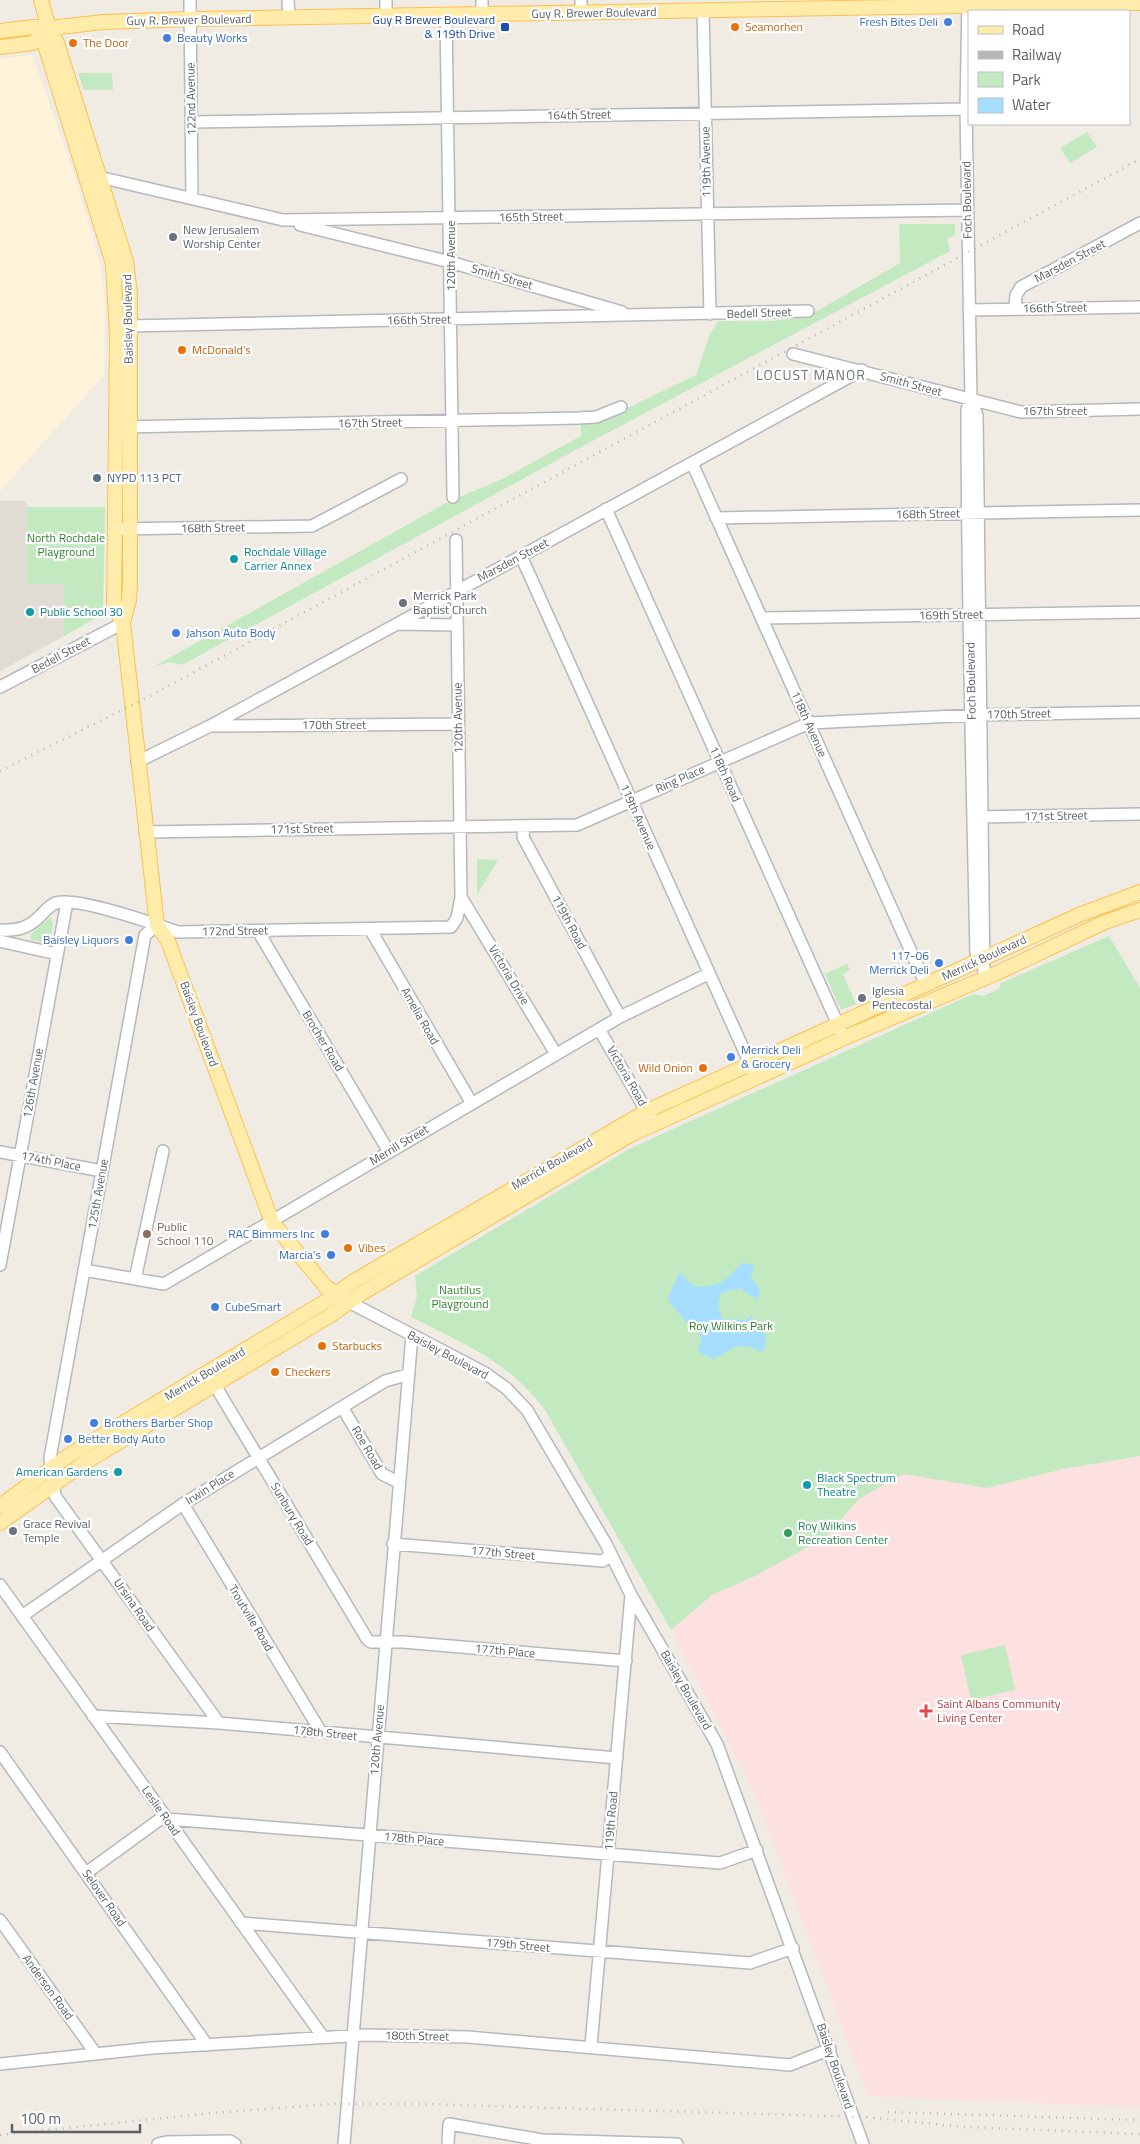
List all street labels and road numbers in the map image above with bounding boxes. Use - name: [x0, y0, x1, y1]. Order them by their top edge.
- street label: Guy R. Brewer Boulevard: [531, 2, 657, 23]
- street label: Guy R. Brewer Boulevard: [126, 9, 252, 30]
- street label: 122nd Avenue: [180, 62, 201, 136]
- street label: 164th Street: [547, 104, 612, 125]
- street label: 119th Avenue: [695, 126, 716, 198]
- street label: Foch Boulevard: [956, 161, 977, 239]
- street label: 165th Street: [499, 206, 564, 227]
- street label: 120th Avenue: [441, 221, 460, 292]
- street label: Marsden Street: [1031, 233, 1109, 287]
- street label: Smith Street: [469, 259, 536, 295]
- street label: Baisley Boulevard: [117, 274, 138, 364]
- street label: 166th Street: [1023, 297, 1088, 318]
- street label: Bedell Street: [726, 302, 793, 323]
- street label: 166th Street: [387, 309, 452, 330]
- street label: Smith Street: [878, 366, 945, 401]
- street label: 167th Street: [1023, 401, 1088, 420]
- street label: 167th Street: [338, 412, 403, 433]
- street label: 168th Street: [896, 503, 961, 524]
- street label: 168th Street: [181, 517, 246, 538]
- street label: Marsden Street: [474, 532, 552, 586]
- street label: 169th Street: [919, 604, 984, 625]
- street label: Bedell Street: [28, 631, 95, 678]
- street label: Foch Boulevard: [960, 642, 981, 720]
- street label: 120th Avenue: [447, 682, 468, 754]
- street label: 118th Avenue: [786, 688, 833, 760]
- street label: 170th Street: [987, 703, 1052, 724]
- street label: 170th Street: [302, 715, 367, 734]
- street label: 118th Road: [705, 743, 746, 805]
- street label: Ring Place: [652, 759, 708, 798]
- street label: 119th Avenue: [615, 781, 662, 853]
- street label: 171st Street: [1024, 805, 1089, 826]
- street label: 171st Street: [270, 818, 335, 839]
- street label: 119th Road: [547, 891, 592, 952]
- street label: 172nd Street: [202, 920, 269, 941]
- street label: Merrick Boulevard: [938, 930, 1029, 985]
- street label: Victoria Drive: [484, 941, 535, 1008]
- street label: Baisley Boulevard: [175, 978, 224, 1069]
- street label: Amelia Road: [396, 984, 444, 1048]
- street label: Brocher Road: [298, 1007, 349, 1075]
- street label: Victoria Road: [603, 1042, 652, 1109]
- street label: 126th Avenue: [17, 1046, 48, 1120]
- street label: Merrill Street: [366, 1119, 433, 1170]
- street label: Merrick Boulevard: [507, 1132, 596, 1195]
- street label: 174th Place: [20, 1145, 83, 1176]
- street label: 125th Avenue: [82, 1157, 113, 1231]
- street label: Baisley Boulevard: [404, 1325, 492, 1384]
- street label: Merrick Boulevard: [161, 1342, 249, 1405]
- street label: Roe Road: [347, 1422, 388, 1473]
- street label: Irwin Place: [181, 1464, 238, 1509]
- street label: Sunbury Road: [266, 1479, 319, 1549]
- street label: 177th Street: [470, 1540, 537, 1565]
- street label: Ursina Road: [109, 1574, 160, 1635]
- street label: Troutville Road: [224, 1581, 279, 1655]
- street label: 177th Place: [474, 1638, 536, 1663]
- street label: Baisley Boulevard: [656, 1646, 717, 1733]
- street label: 120th Avenue: [364, 1704, 389, 1776]
- street label: 178th Street: [292, 1720, 359, 1745]
- street label: Leslie Road: [137, 1782, 186, 1840]
- street label: 119th Road: [598, 1791, 623, 1851]
- street label: 178th Place: [383, 1826, 445, 1851]
- street label: Selover Road: [78, 1865, 131, 1930]
- street label: 179th Street: [485, 1932, 552, 1957]
- street label: Anderson Road: [18, 1950, 79, 2023]
- street label: Baisley Boulevard: [812, 2020, 859, 2111]
- street label: 180th Street: [385, 2025, 450, 2046]

